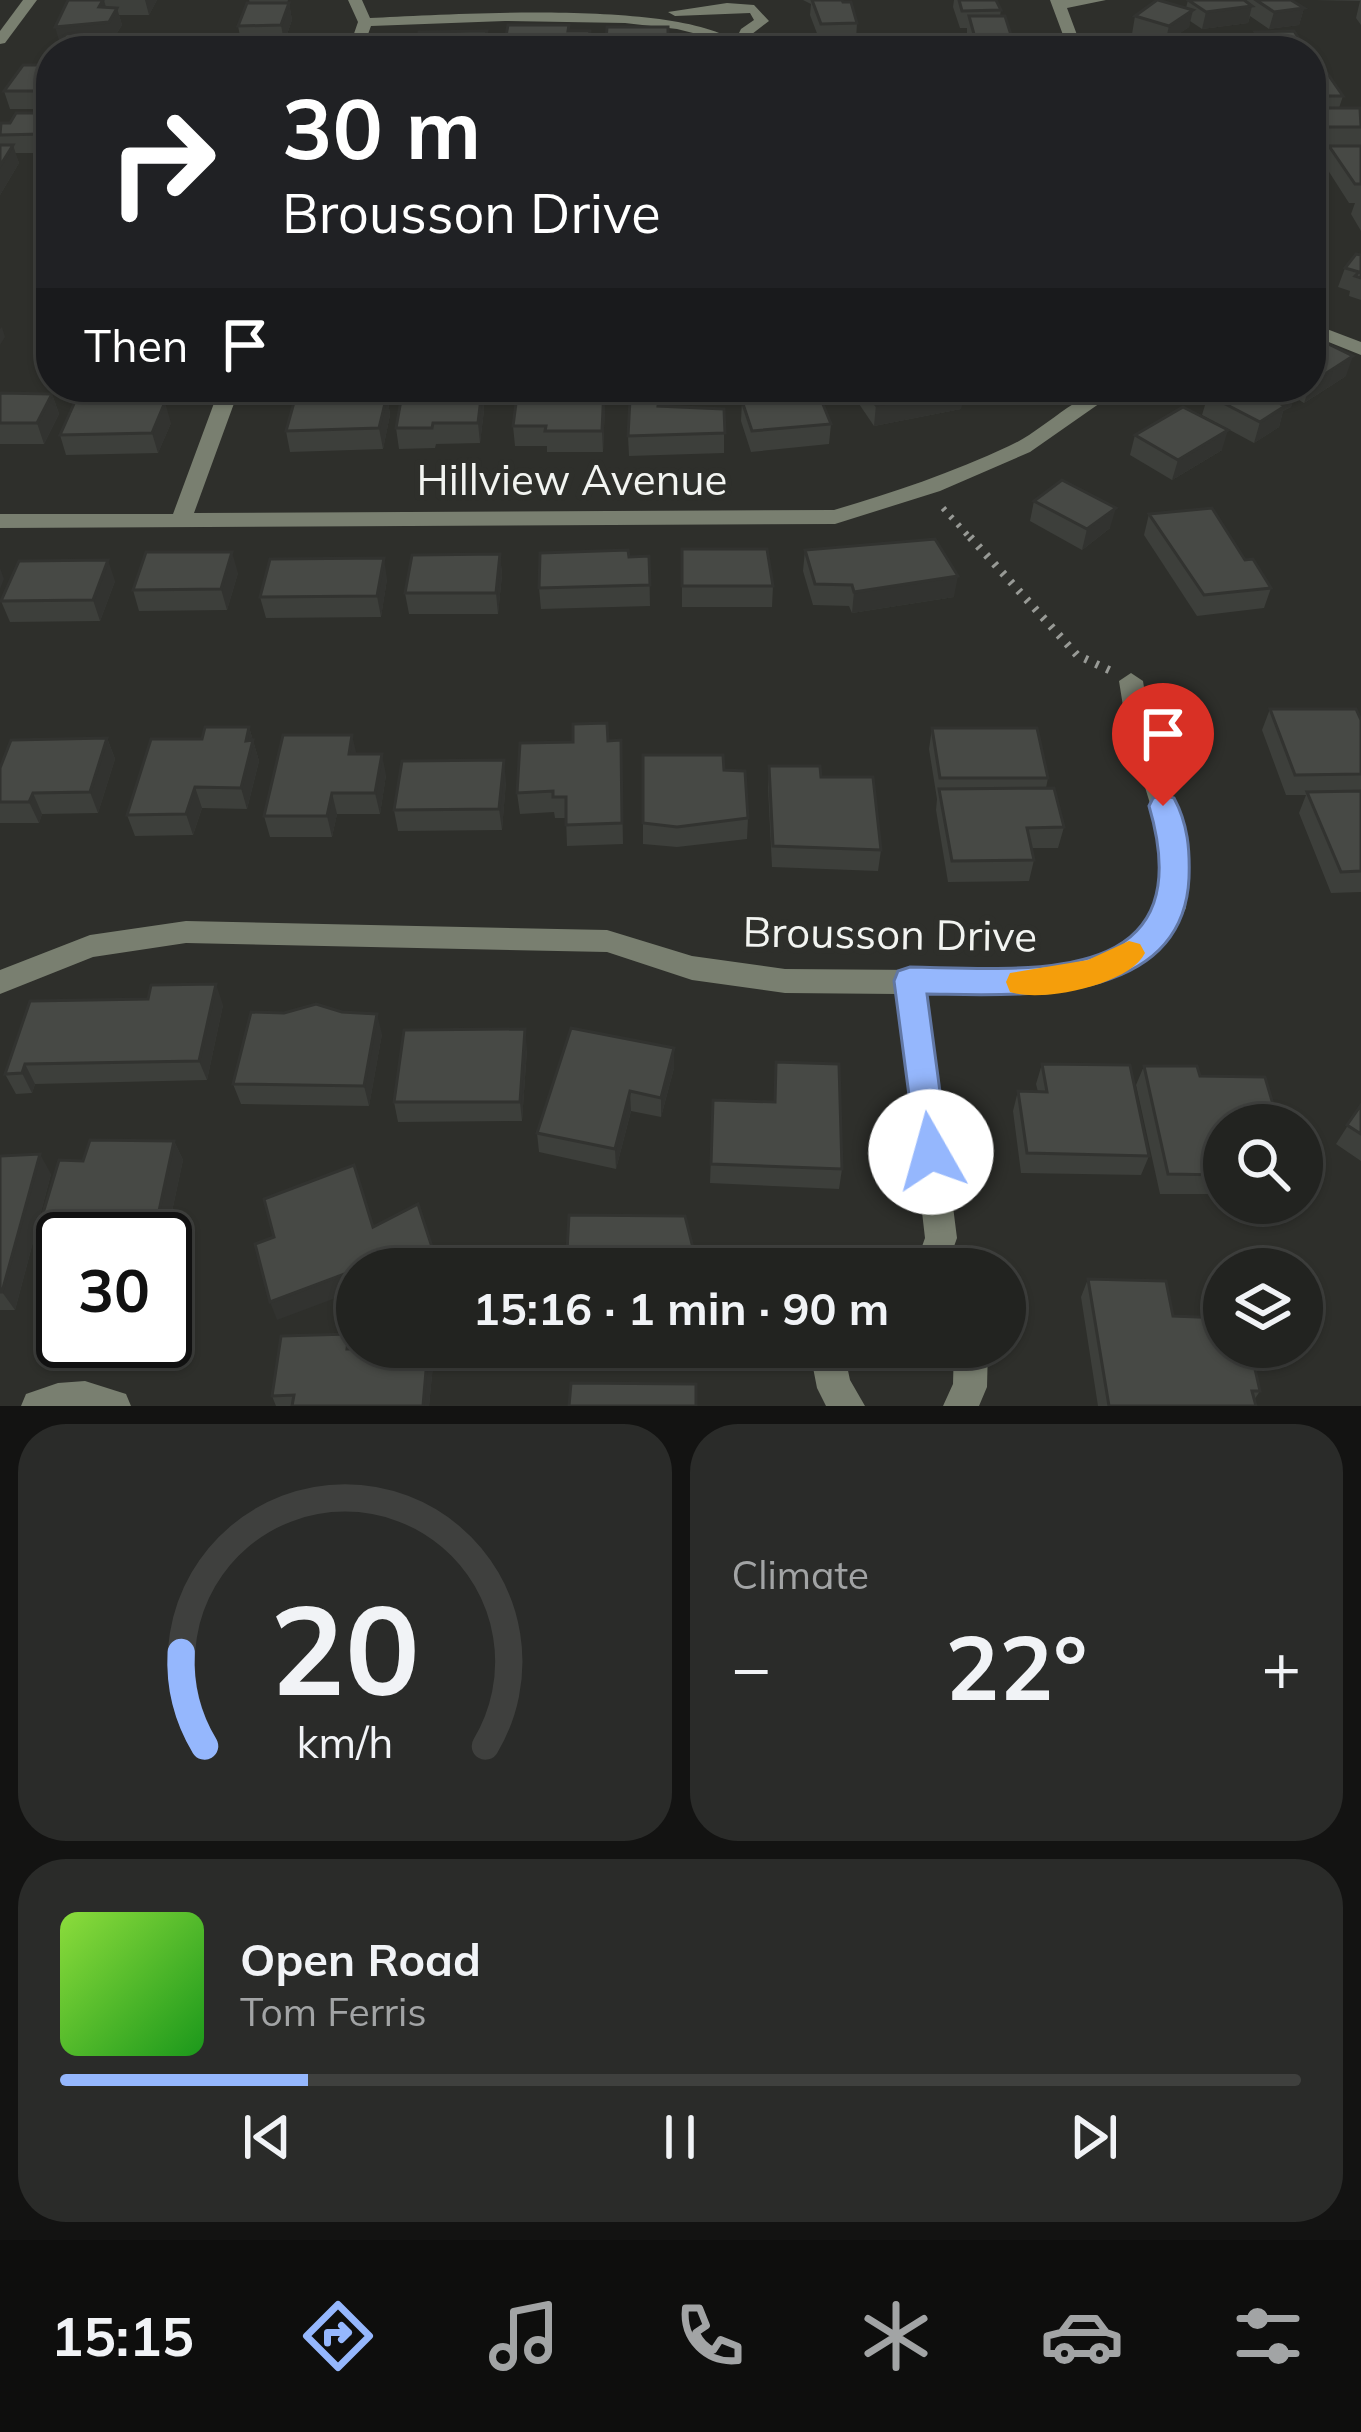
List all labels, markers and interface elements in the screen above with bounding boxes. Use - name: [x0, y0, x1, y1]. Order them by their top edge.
- text: 30 m: [282, 75, 481, 180]
- icon: right: [84, 84, 240, 240]
- text: Brousson Drive: [282, 179, 661, 247]
- icon: arrive: [212, 312, 278, 378]
- text: Then: [84, 317, 188, 373]
- street label: Hillview Avenue: [417, 453, 727, 506]
- pin: [1112, 683, 1214, 806]
- icon: arrive: [1130, 701, 1196, 767]
- street label: Brousson Drive: [742, 904, 1038, 963]
- position arrow: [868, 1089, 994, 1215]
- map controls: [1203, 1104, 1323, 1368]
- button: search: [1203, 1104, 1323, 1224]
- speed limit sign: 30: [36, 1212, 192, 1368]
- button: layers: [1203, 1248, 1323, 1368]
- text: 15:16 · 1 min · 90 m: [473, 1280, 889, 1336]
- text: Climate: [732, 1550, 869, 1599]
- text: 20: [270, 1570, 420, 1726]
- text: 22°: [945, 1610, 1087, 1723]
- text: −: [732, 1625, 771, 1708]
- text: +: [1261, 1625, 1301, 1708]
- text: km/h: [296, 1714, 393, 1768]
- text: Open Road: [240, 1931, 481, 1987]
- text: Tom Ferris: [240, 1987, 427, 2036]
- icon: previous: [234, 2104, 300, 2170]
- icon: pause: [647, 2104, 713, 2170]
- icon: next: [1061, 2104, 1127, 2170]
- icon: directions: [296, 2294, 380, 2378]
- icon: music: [482, 2294, 566, 2378]
- icon: phone: [668, 2294, 752, 2378]
- icon: climate: [854, 2294, 938, 2378]
- icon: car: [1040, 2294, 1124, 2378]
- icon: filters: [1226, 2294, 1310, 2378]
- text: 15:15: [51, 2302, 194, 2370]

